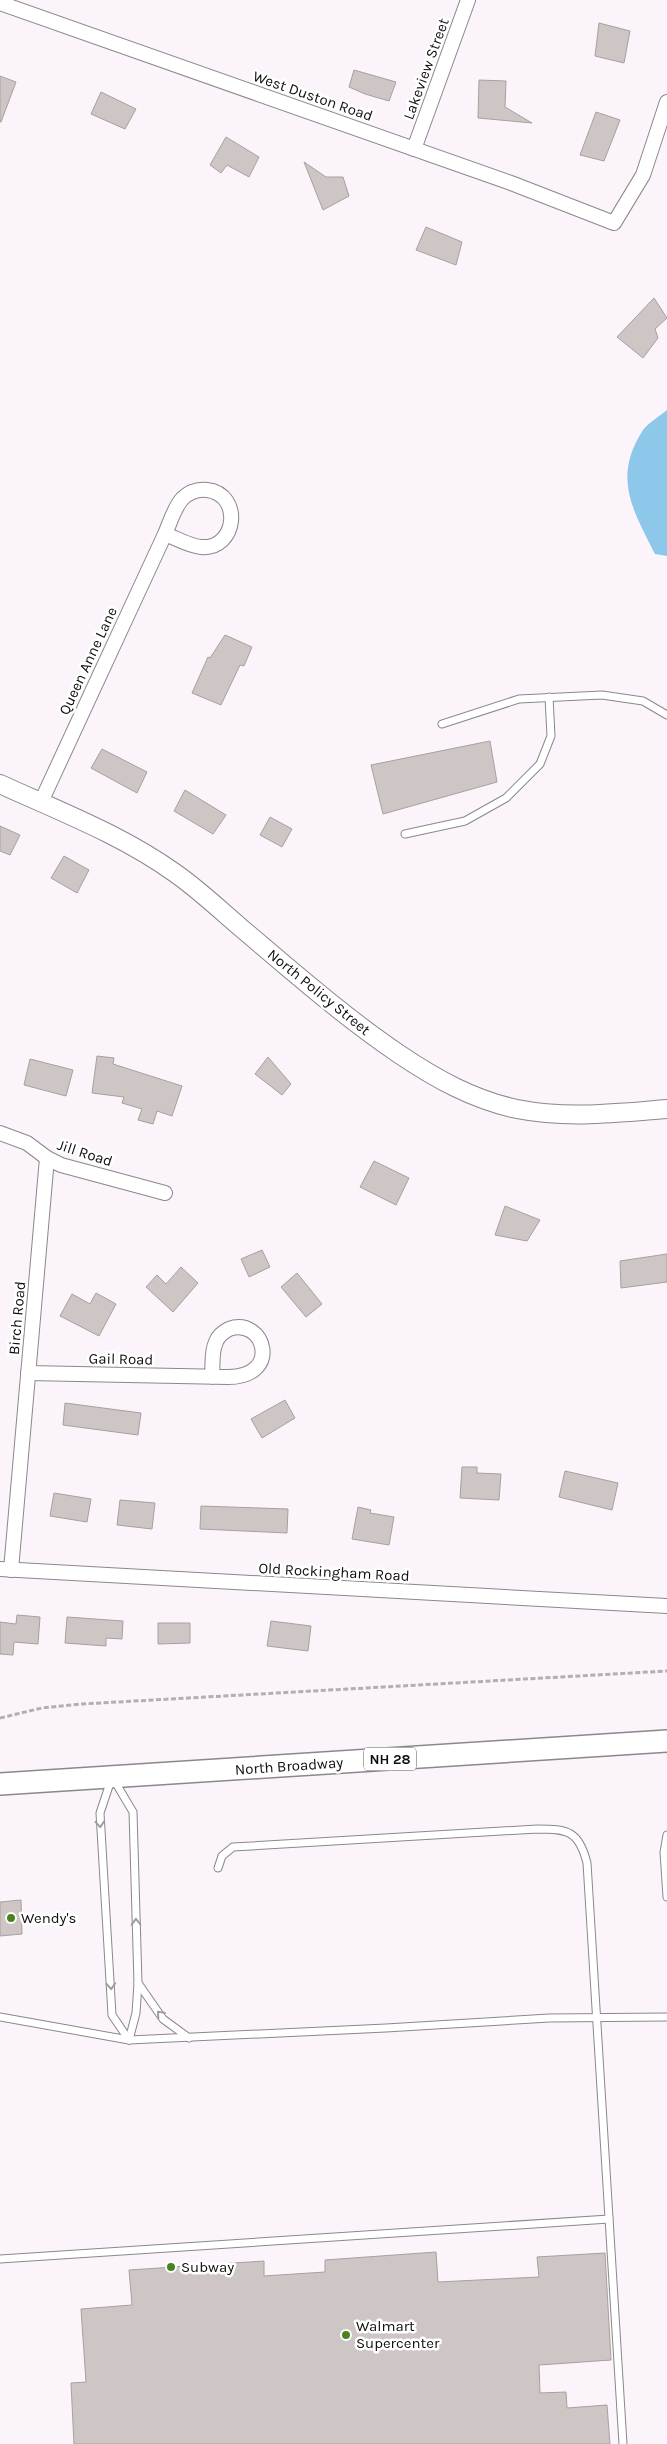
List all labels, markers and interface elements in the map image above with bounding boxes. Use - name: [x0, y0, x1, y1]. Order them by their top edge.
- street label: Lakeview Street: [399, 15, 453, 122]
- street label: West Duston Road: [251, 67, 375, 125]
- street label: Queen Anne Lane: [55, 604, 121, 718]
- street label: North Policy Street: [264, 945, 374, 1039]
- street label: Jill Road: [55, 1136, 115, 1170]
- street label: Birch Road: [5, 1280, 29, 1356]
- street label: Gail Road: [89, 1349, 153, 1369]
- street label: Old Rockingham Road: [258, 1559, 410, 1585]
- road number: NH 28: [364, 1748, 416, 1770]
- street label: North Broadway: [234, 1753, 344, 1779]
- one-way arrow: [95, 1821, 106, 1829]
- place label: Wendy's: [21, 1909, 76, 1927]
- marker: Wendy's: [5, 1912, 17, 1924]
- one-way arrow: [131, 1918, 142, 1926]
- one-way arrow: [105, 1983, 116, 1991]
- one-way arrow: [156, 2011, 165, 2020]
- place label: Subway: [181, 2258, 234, 2276]
- marker: Subway: [165, 2261, 177, 2273]
- place label: Walmart Supercenter: [356, 2317, 440, 2352]
- marker: Walmart Supercenter: [340, 2329, 352, 2341]

